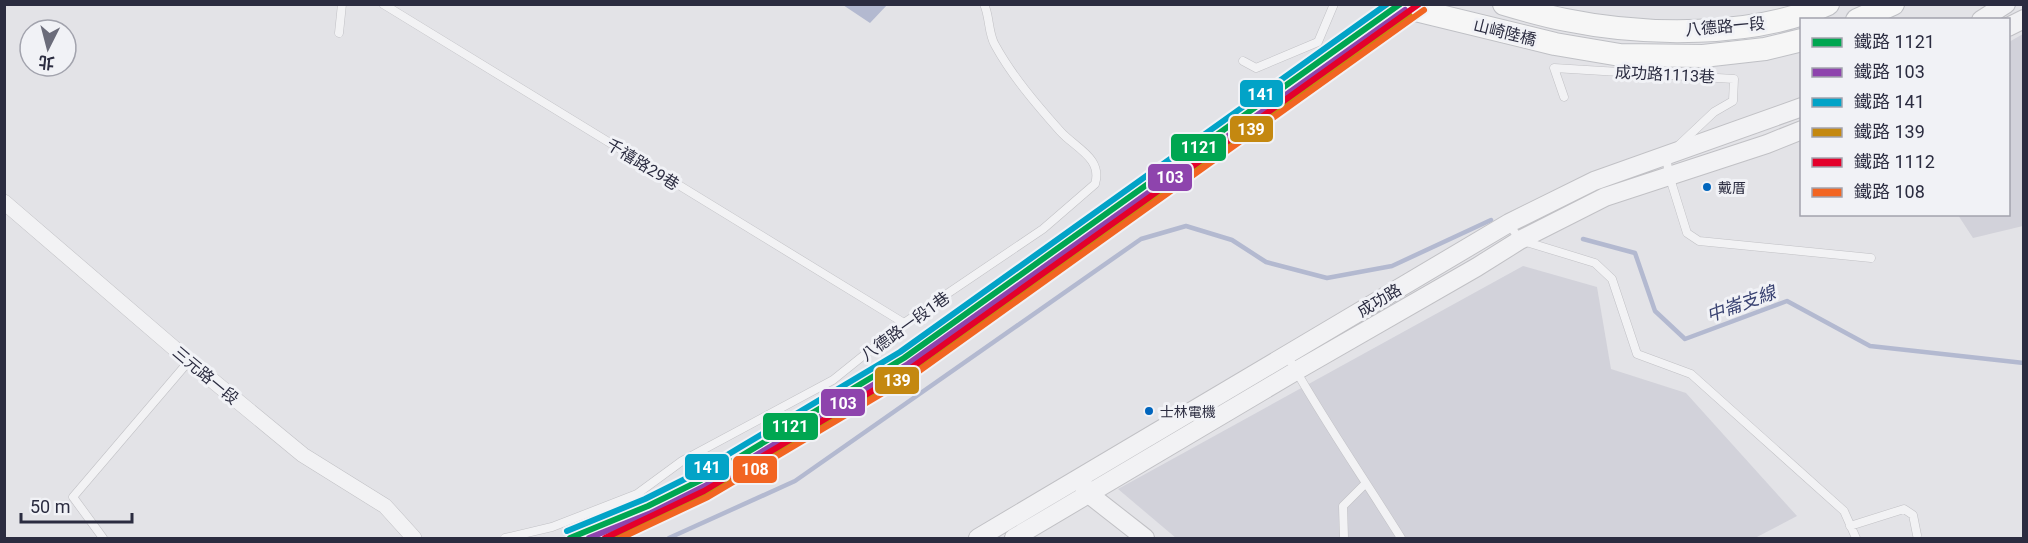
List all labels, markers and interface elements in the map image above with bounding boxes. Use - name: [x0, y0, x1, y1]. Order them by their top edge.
- street label: 八德路一段: [1684, 14, 1766, 39]
- street label: 山崎陸橋: [1472, 16, 1538, 49]
- north arrow: [18, 18, 78, 78]
- legend: [1800, 18, 2010, 216]
- text: 鐵路 1121: [1854, 31, 1935, 52]
- text: 北: [38, 52, 55, 73]
- text: 鐵路 103: [1854, 61, 1925, 82]
- street label: 成功路1113巷: [1615, 62, 1715, 87]
- line badge: 141: [1239, 79, 1284, 108]
- text: 141: [1247, 85, 1275, 104]
- text: 鐵路 141: [1854, 91, 1925, 112]
- line badge: 139: [1229, 115, 1274, 143]
- text: 139: [1237, 120, 1265, 139]
- text: 鐵路 139: [1854, 121, 1925, 142]
- line badge: 1121: [1170, 133, 1227, 162]
- street label: 千禧路29巷: [603, 135, 683, 194]
- text: 1121: [1181, 138, 1217, 157]
- text: 鐵路 1112: [1854, 151, 1935, 172]
- line badge: 103: [1147, 163, 1193, 192]
- text: 103: [1156, 168, 1184, 187]
- place label: 戴厝: [1718, 180, 1746, 196]
- marker: 戴厝: [1701, 181, 1713, 193]
- text: 鐵路 108: [1854, 181, 1925, 202]
- street label: 成功路: [1354, 280, 1405, 321]
- water label: 中崙支線: [1703, 281, 1780, 326]
- street label: 八德路一段1巷: [857, 288, 953, 365]
- street label: 三元路一段: [169, 342, 242, 408]
- line badge: 139: [874, 366, 920, 395]
- text: 139: [883, 371, 911, 390]
- line badge: 103: [820, 388, 866, 417]
- text: 103: [829, 394, 857, 413]
- place label: 士林電機: [1160, 404, 1216, 420]
- marker: 士林電機: [1143, 405, 1155, 417]
- line badge: 1121: [762, 412, 819, 441]
- text: 1121: [772, 417, 808, 436]
- line badge: 141: [684, 453, 730, 481]
- line badge: 108: [732, 455, 778, 484]
- text: 141: [693, 458, 721, 477]
- text: 108: [741, 460, 769, 479]
- scale bar: [21, 486, 132, 524]
- text: 50 m: [30, 496, 70, 517]

